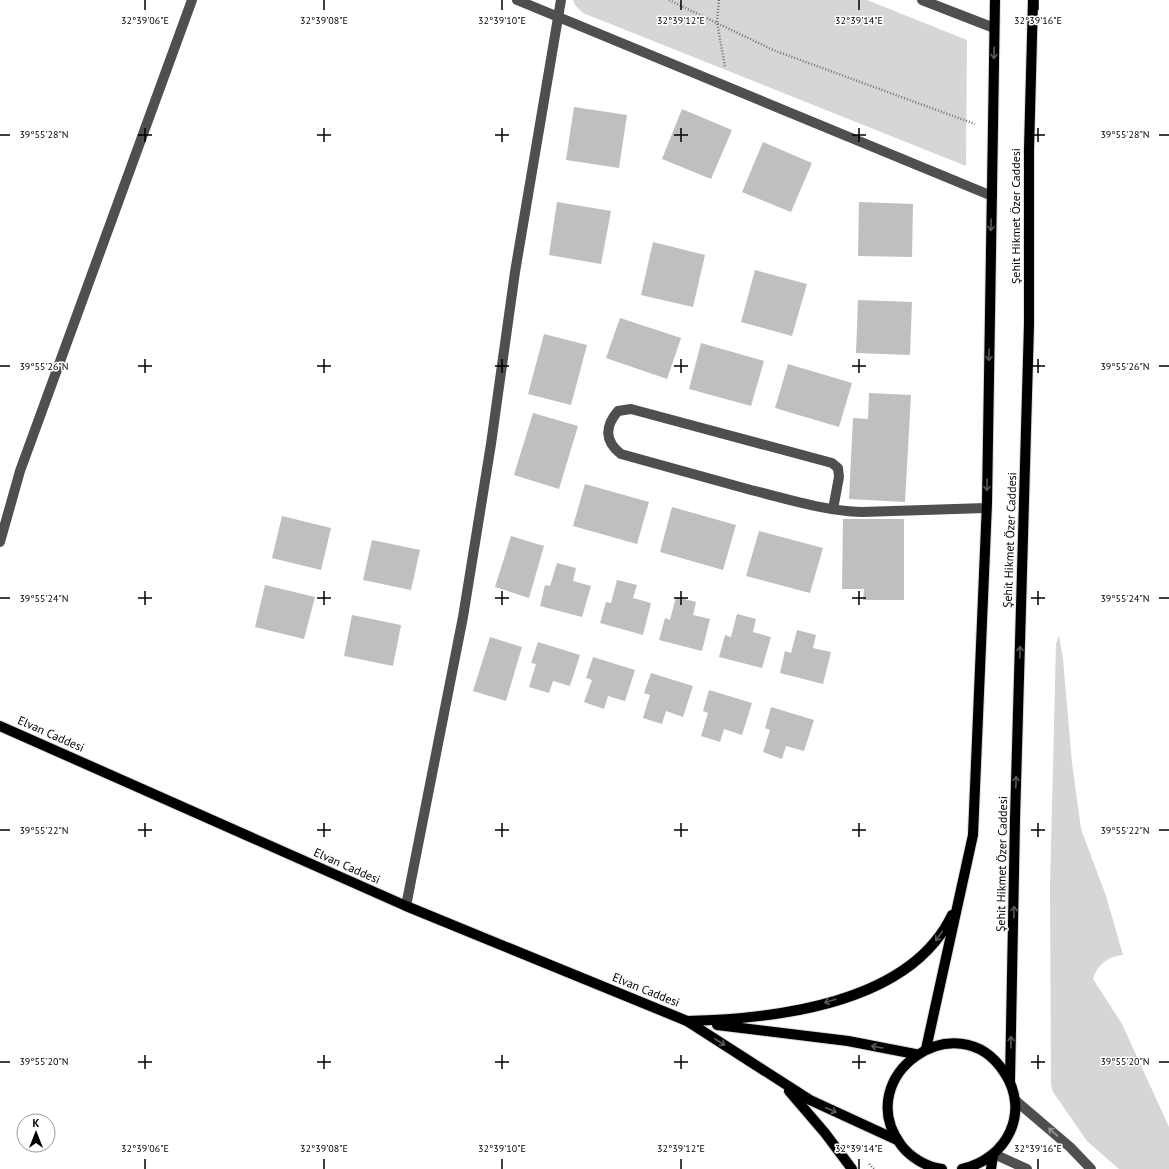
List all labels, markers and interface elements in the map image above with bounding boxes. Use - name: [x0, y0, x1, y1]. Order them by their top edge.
- text: 32°39'06"E: [121, 14, 169, 27]
- text: 32°39'08"E: [300, 14, 348, 27]
- text: 32°39'10"E: [478, 14, 526, 27]
- text: 32°39'12"E: [657, 14, 705, 27]
- text: 32°39'14"E: [835, 14, 883, 27]
- text: 32°39'16"E: [1014, 14, 1062, 27]
- one-way arrow: [990, 46, 998, 59]
- text: 39°55'28"N: [19, 128, 69, 141]
- text: 39°55'28"N: [1100, 128, 1150, 141]
- street label: Şehit Hikmet Özer Caddesi: [1008, 148, 1023, 284]
- one-way arrow: [987, 218, 995, 231]
- one-way arrow: [985, 348, 993, 361]
- text: 39°55'26"N: [19, 360, 69, 373]
- text: 39°55'26"N: [1100, 360, 1150, 373]
- street label: Şehit Hikmet Özer Caddesi: [1000, 472, 1019, 608]
- one-way arrow: [983, 478, 991, 491]
- text: 39°55'24"N: [19, 592, 69, 605]
- text: 39°55'24"N: [1100, 592, 1150, 605]
- one-way arrow: [1016, 646, 1024, 659]
- street label: Elvan Caddesi: [16, 712, 87, 755]
- one-way arrow: [1013, 776, 1020, 789]
- street label: Şehit Hikmet Özer Caddesi: [993, 796, 1010, 932]
- text: 39°55'22"N: [19, 824, 69, 837]
- text: 39°55'22"N: [1100, 824, 1150, 837]
- street label: Elvan Caddesi: [312, 844, 383, 887]
- one-way arrow: [1010, 906, 1017, 919]
- one-way arrow: [935, 930, 943, 941]
- street label: Elvan Caddesi: [610, 969, 682, 1010]
- one-way arrow: [824, 998, 837, 1005]
- one-way arrow: [1007, 1036, 1015, 1049]
- one-way arrow: [714, 1039, 726, 1047]
- one-way arrow: [871, 1042, 884, 1050]
- text: 39°55'20"N: [19, 1055, 69, 1068]
- text: 39°55'20"N: [1100, 1055, 1150, 1068]
- one-way arrow: [825, 1107, 837, 1114]
- north arrow: [16, 1113, 56, 1153]
- text: K: [33, 1116, 40, 1130]
- one-way arrow: [1047, 1128, 1058, 1137]
- text: 32°39'06"E: [121, 1142, 169, 1155]
- text: 32°39'08"E: [300, 1142, 348, 1155]
- text: 32°39'10"E: [478, 1142, 526, 1155]
- text: 32°39'12"E: [657, 1142, 705, 1155]
- text: 32°39'14"E: [835, 1142, 883, 1155]
- text: 32°39'16"E: [1014, 1142, 1062, 1155]

